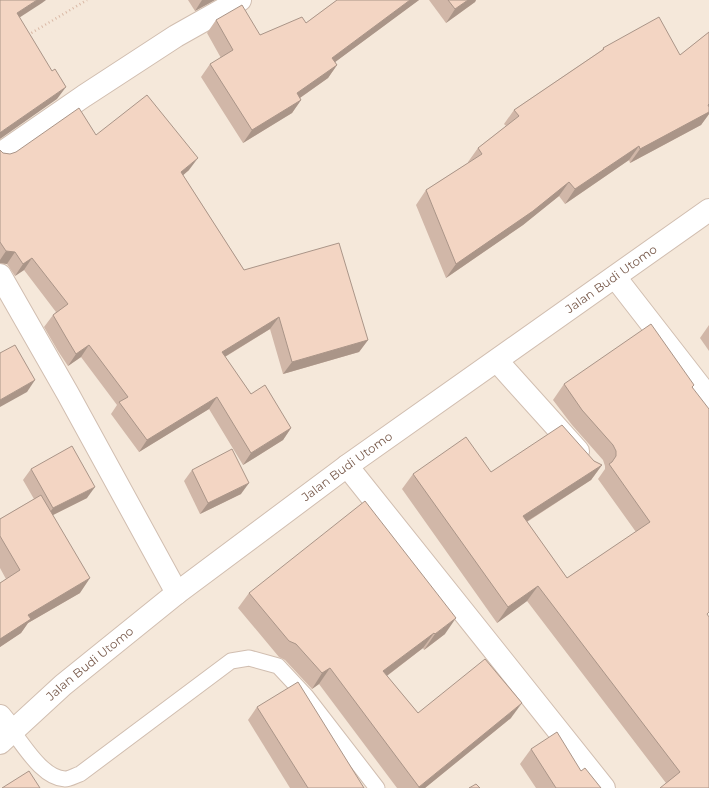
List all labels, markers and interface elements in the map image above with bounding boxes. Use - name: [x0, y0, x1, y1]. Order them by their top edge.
- street label: Jalan Budi Utomo: [562, 241, 660, 317]
- street label: Jalan Budi Utomo: [298, 428, 395, 505]
- street label: Jalan Budi Utomo: [42, 623, 136, 704]

